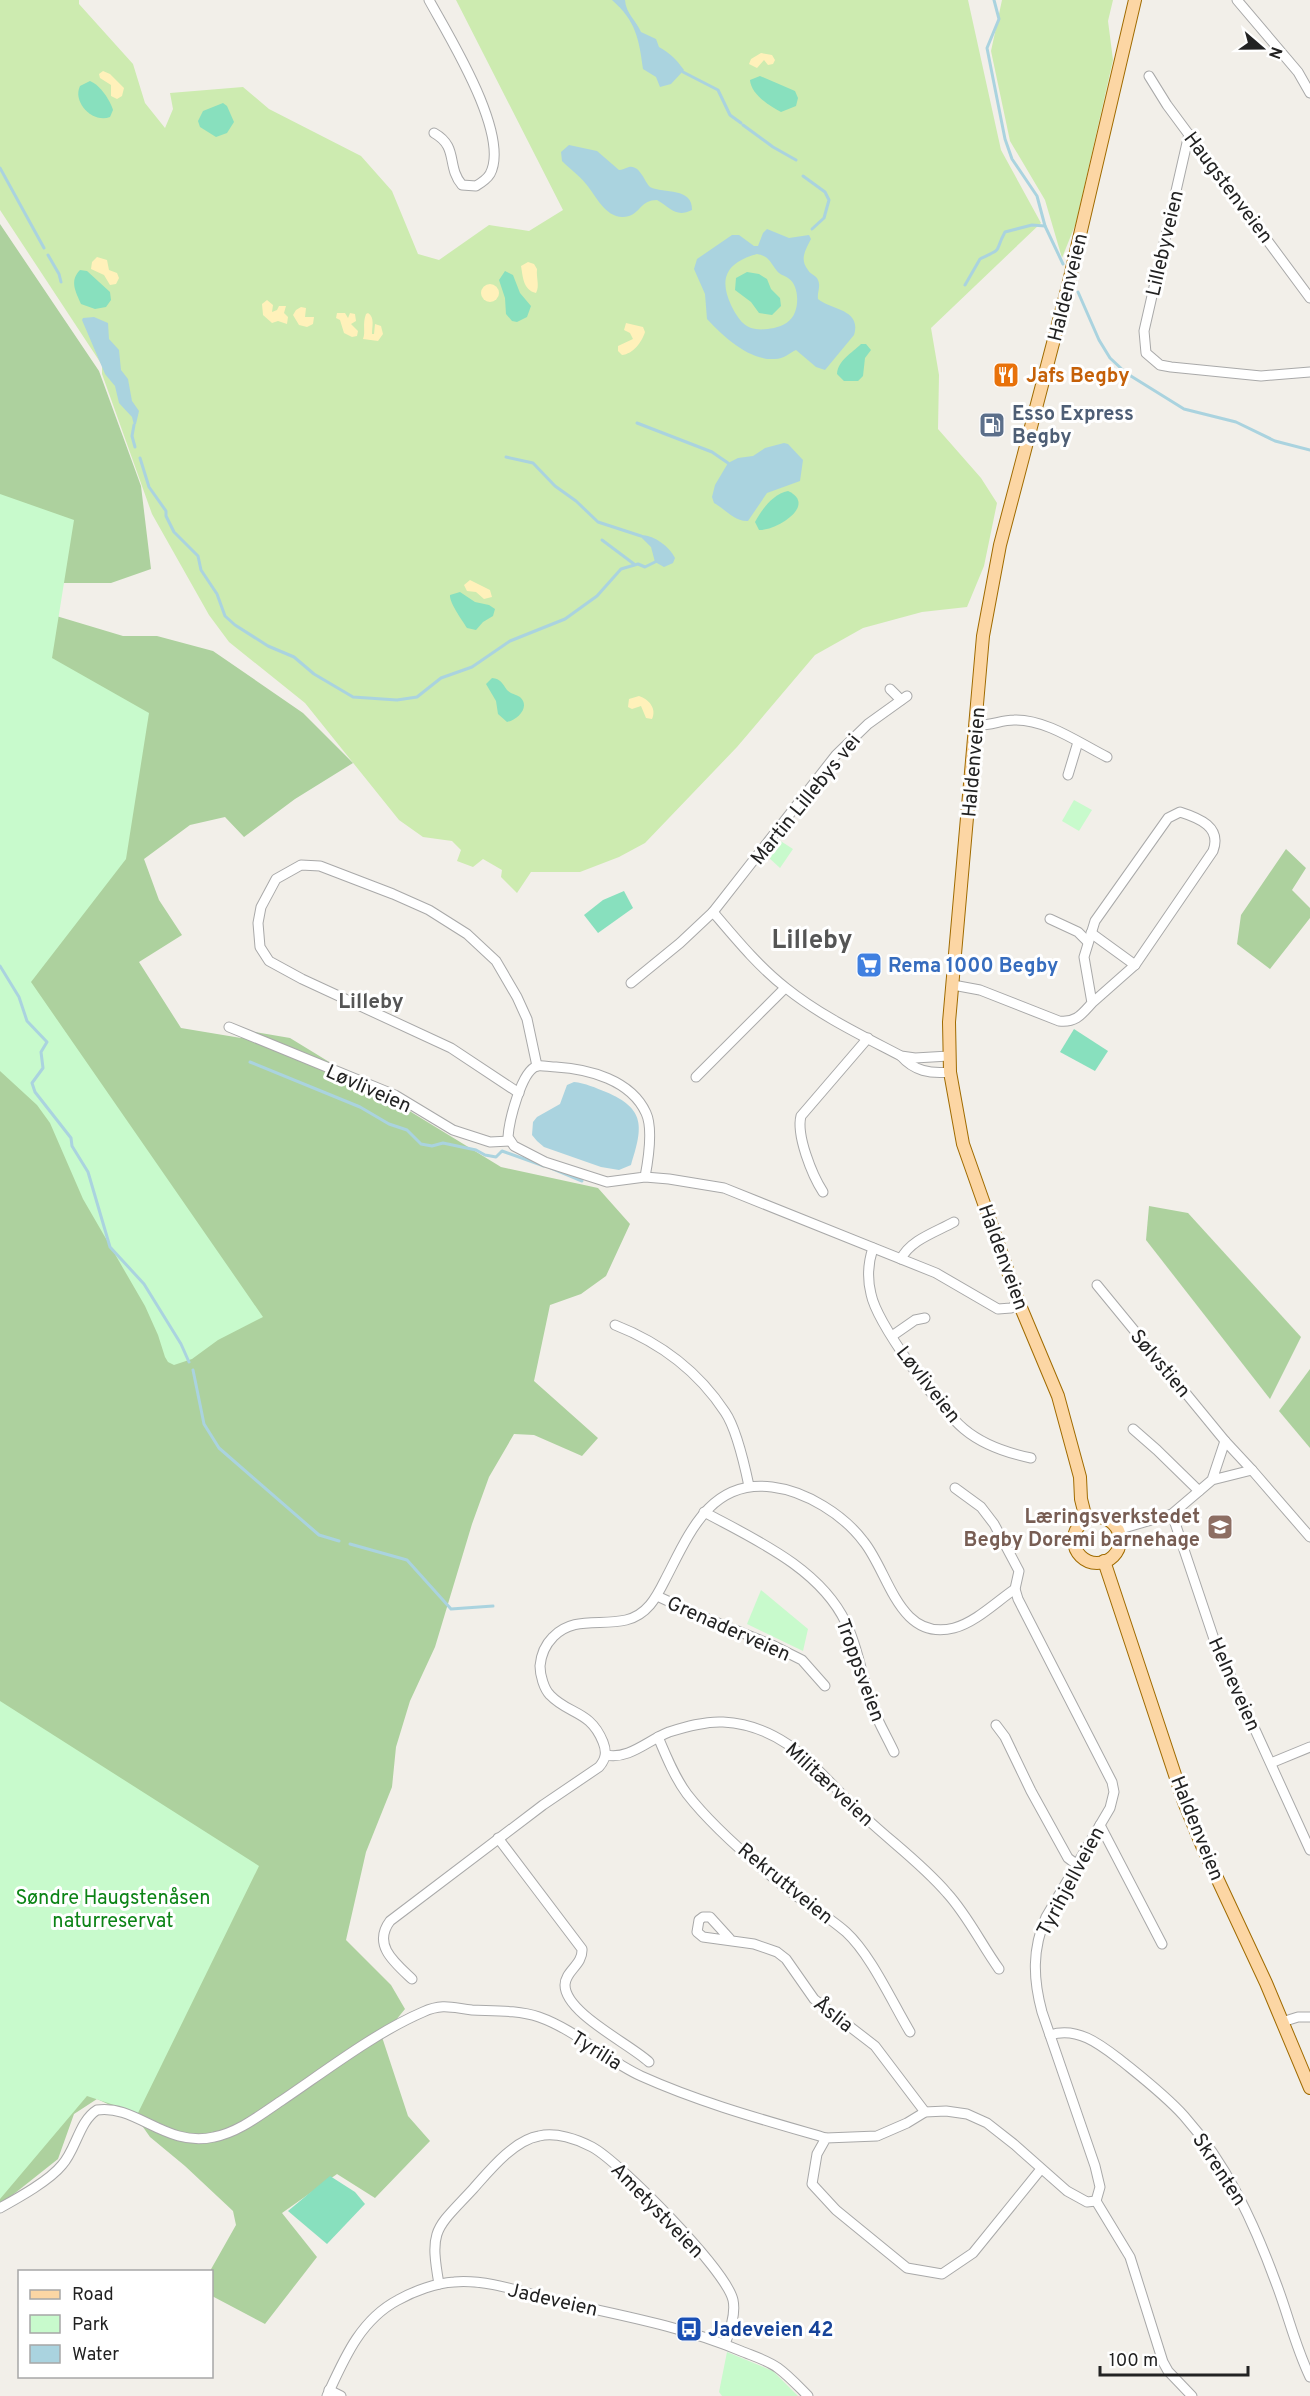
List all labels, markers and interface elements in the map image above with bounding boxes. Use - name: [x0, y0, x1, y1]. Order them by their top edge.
- north arrow: [1232, 18, 1292, 78]
- text: N: [1263, 44, 1286, 61]
- street label: Haugstenveien: [1177, 127, 1278, 249]
- street label: Lillebyveien: [1141, 188, 1191, 299]
- street label: Haldenveien: [1043, 231, 1095, 344]
- restaurant icon: Jafs Begby: [991, 360, 1021, 390]
- place label: Jafs Begby: [1026, 364, 1130, 390]
- place label: Esso Express Begby: [1012, 402, 1134, 451]
- fuel station icon: Esso Express Begby: [977, 410, 1007, 440]
- street label: Haldenveien: [957, 706, 993, 818]
- street label: Martin Lillebys vei: [746, 729, 867, 871]
- district label: Lilleby: [771, 925, 853, 958]
- supermarket icon: Rema 1000 Begby: [854, 950, 884, 980]
- place label: Rema 1000 Begby: [888, 954, 1058, 980]
- district label: Lilleby: [338, 989, 404, 1016]
- street label: Løvliveien: [321, 1059, 415, 1120]
- street label: Haldenveien: [971, 1201, 1033, 1314]
- street label: Sølvstien: [1123, 1325, 1196, 1404]
- street label: Løvliveien: [889, 1341, 966, 1429]
- place label: Læringsverkstedet Begby Doremi barnehage: [963, 1505, 1200, 1554]
- school or university icon: Læringsverkstedet Begby Doremi barnehage: [1205, 1512, 1235, 1542]
- street label: Grenaderveien: [662, 1591, 794, 1669]
- street label: Troppsveien: [828, 1616, 890, 1726]
- street label: Helneveien: [1201, 1634, 1265, 1736]
- street label: Militærveien: [779, 1738, 879, 1833]
- street label: Haldenveien: [1163, 1773, 1229, 1885]
- street label: Tyrihjellveien: [1032, 1823, 1112, 1941]
- street label: Rekruttveien: [732, 1838, 838, 1931]
- park label: Søndre Haugstenåsen naturreservat: [15, 1886, 211, 1935]
- street label: Åslia: [808, 1991, 859, 2039]
- street label: Tyrilia: [566, 2026, 626, 2077]
- street label: Skrenten: [1185, 2129, 1251, 2211]
- street label: Ametystveien: [604, 2158, 709, 2265]
- legend: [18, 2270, 213, 2378]
- street label: Jadeveien: [505, 2278, 600, 2324]
- text: Road: [72, 2284, 114, 2307]
- text: Park: [72, 2314, 109, 2337]
- bus stop icon: Jadeveien 42: [674, 2314, 704, 2344]
- place label: Jadeveien 42: [708, 2318, 834, 2344]
- scale bar: [1100, 2339, 1248, 2377]
- text: Water: [72, 2344, 119, 2367]
- text: 100 m: [1109, 2350, 1158, 2373]

